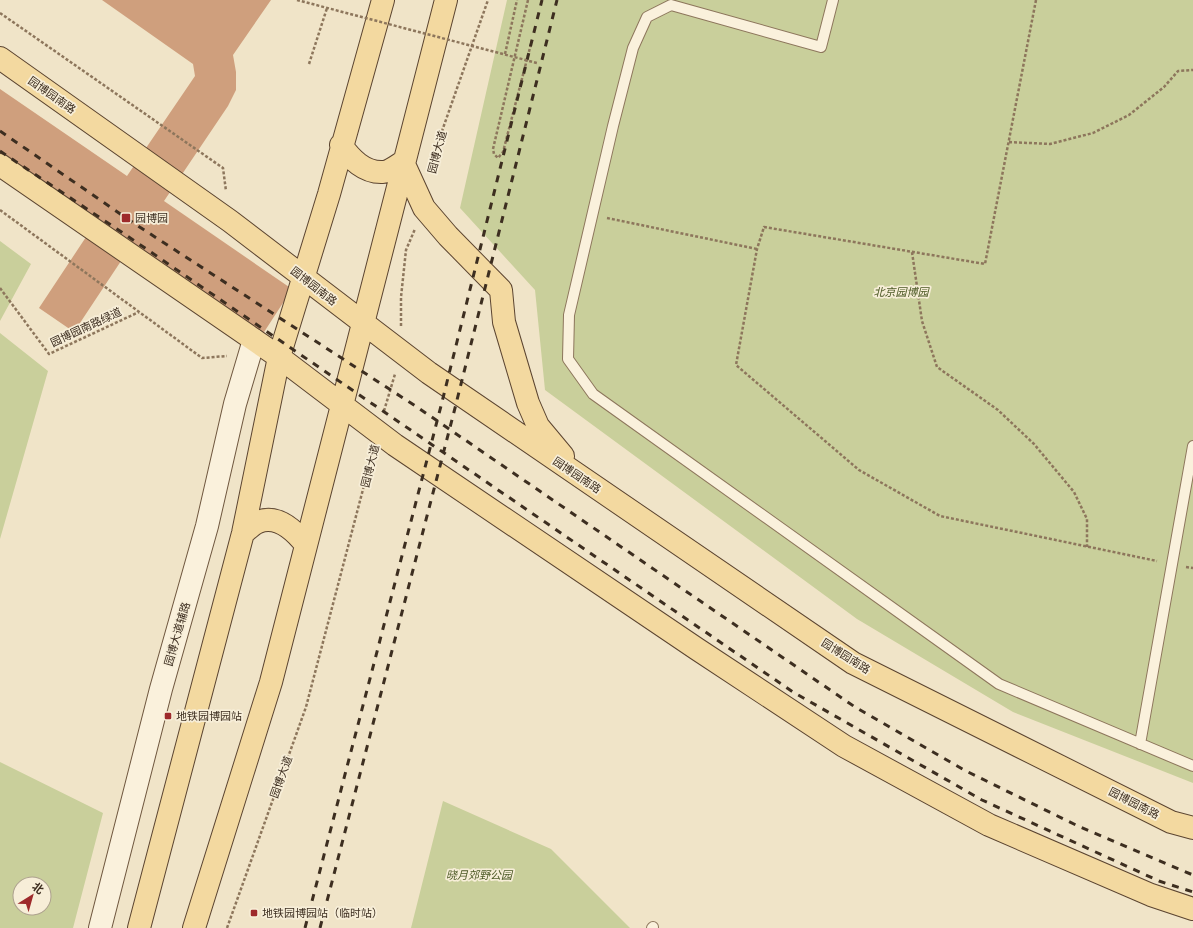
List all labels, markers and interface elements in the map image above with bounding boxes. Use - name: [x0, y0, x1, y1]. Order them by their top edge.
- street label: 园博园南路: [25, 72, 80, 117]
- street label: 园博大道: [423, 128, 449, 175]
- place label: 园博园: [135, 209, 168, 225]
- marker: 园博园: [120, 212, 132, 224]
- street label: 园博园南路: [288, 262, 341, 308]
- park label: 北京园博园: [874, 283, 930, 299]
- street label: 园博园南路绿道: [47, 303, 124, 350]
- street label: 园博大道: [356, 442, 382, 489]
- street label: 园博园南路: [550, 452, 605, 496]
- street label: 园博大道辅路: [159, 600, 193, 668]
- street label: 园博园南路: [819, 634, 874, 677]
- place label: 地铁园博园站: [176, 707, 242, 723]
- marker: 地铁园博园站: [163, 711, 173, 721]
- street label: 园博大道: [265, 753, 295, 800]
- street label: 园博园南路: [1106, 782, 1163, 822]
- park label: 晓月郊野公园: [446, 866, 514, 882]
- north arrow: [12, 876, 52, 916]
- text: 北: [29, 878, 48, 897]
- place label: 地铁园博园站（临时站）: [262, 904, 383, 920]
- marker: 地铁园博园站（临时站）: [249, 908, 259, 918]

